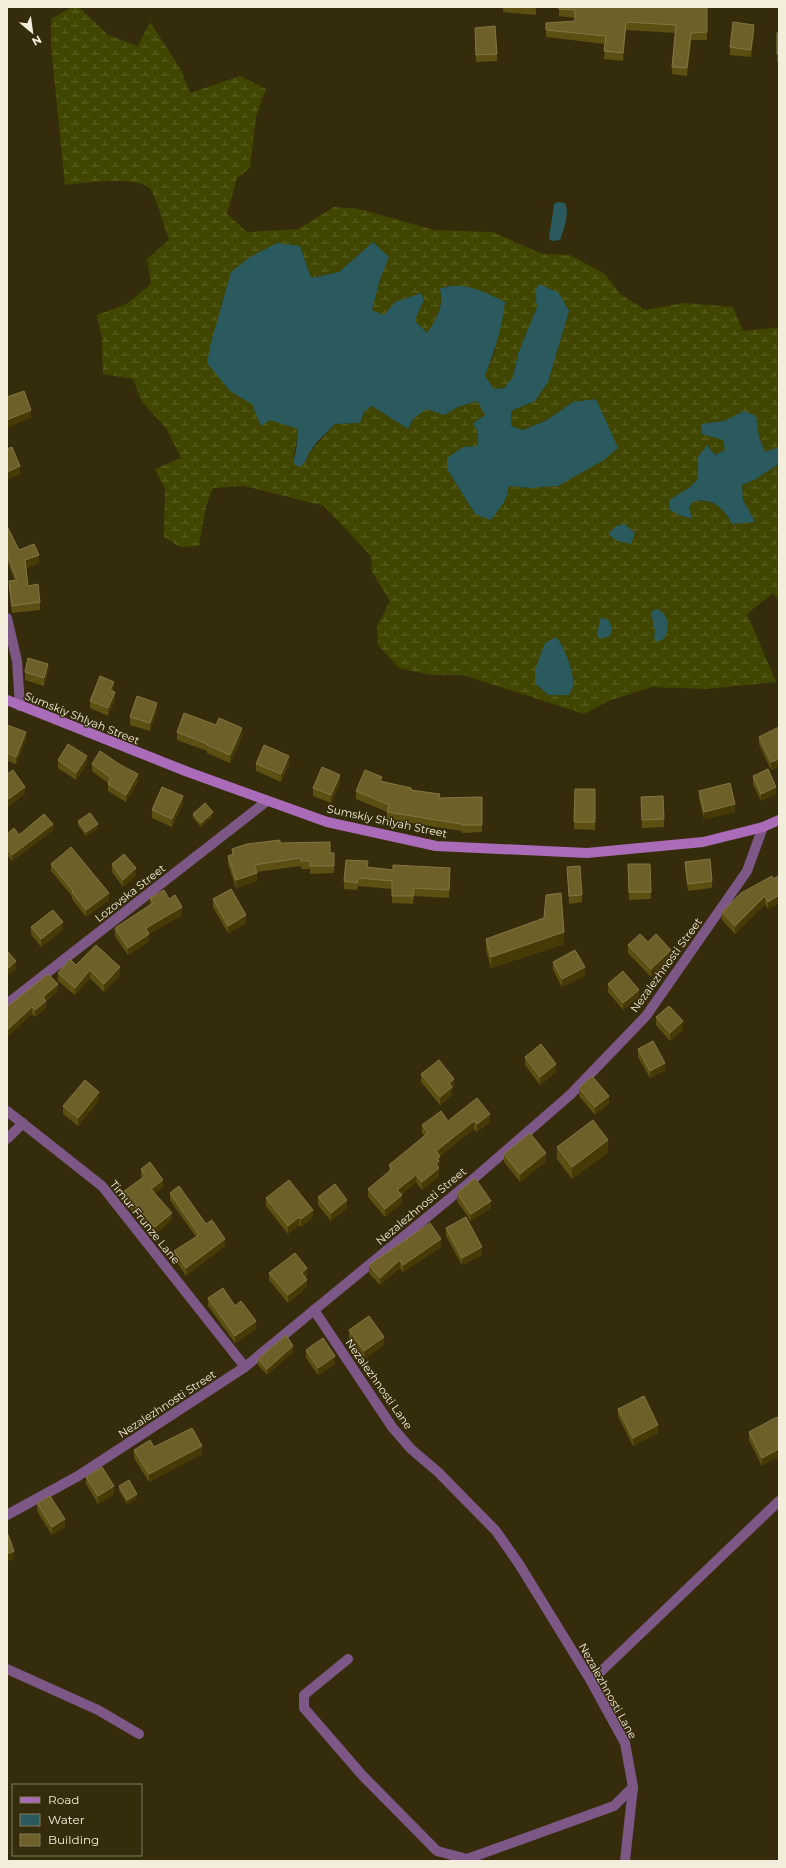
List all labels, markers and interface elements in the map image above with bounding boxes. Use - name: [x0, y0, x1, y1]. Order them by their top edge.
- north arrow: [12, 12, 52, 52]
- text: N: [30, 32, 44, 49]
- street label: Sumskiy Shlyah Street: [23, 689, 142, 748]
- street label: Sumskiy Shlyah Street: [326, 801, 449, 841]
- street label: Lozovska Street: [92, 861, 169, 925]
- street label: Nezalezhnosti Street: [627, 915, 705, 1015]
- street label: Nezalezhnosti Street: [373, 1164, 469, 1248]
- street label: Timur Frunze Lane: [107, 1177, 183, 1267]
- street label: Nezalezhnosti Lane: [342, 1336, 416, 1432]
- street label: Nezalezhnosti Street: [116, 1367, 219, 1441]
- street label: Nezalezhnosti Lane: [576, 1641, 640, 1742]
- legend: [12, 1784, 142, 1856]
- text: Road: [48, 1792, 79, 1807]
- text: Water: [48, 1812, 85, 1827]
- text: Building: [48, 1832, 99, 1847]

